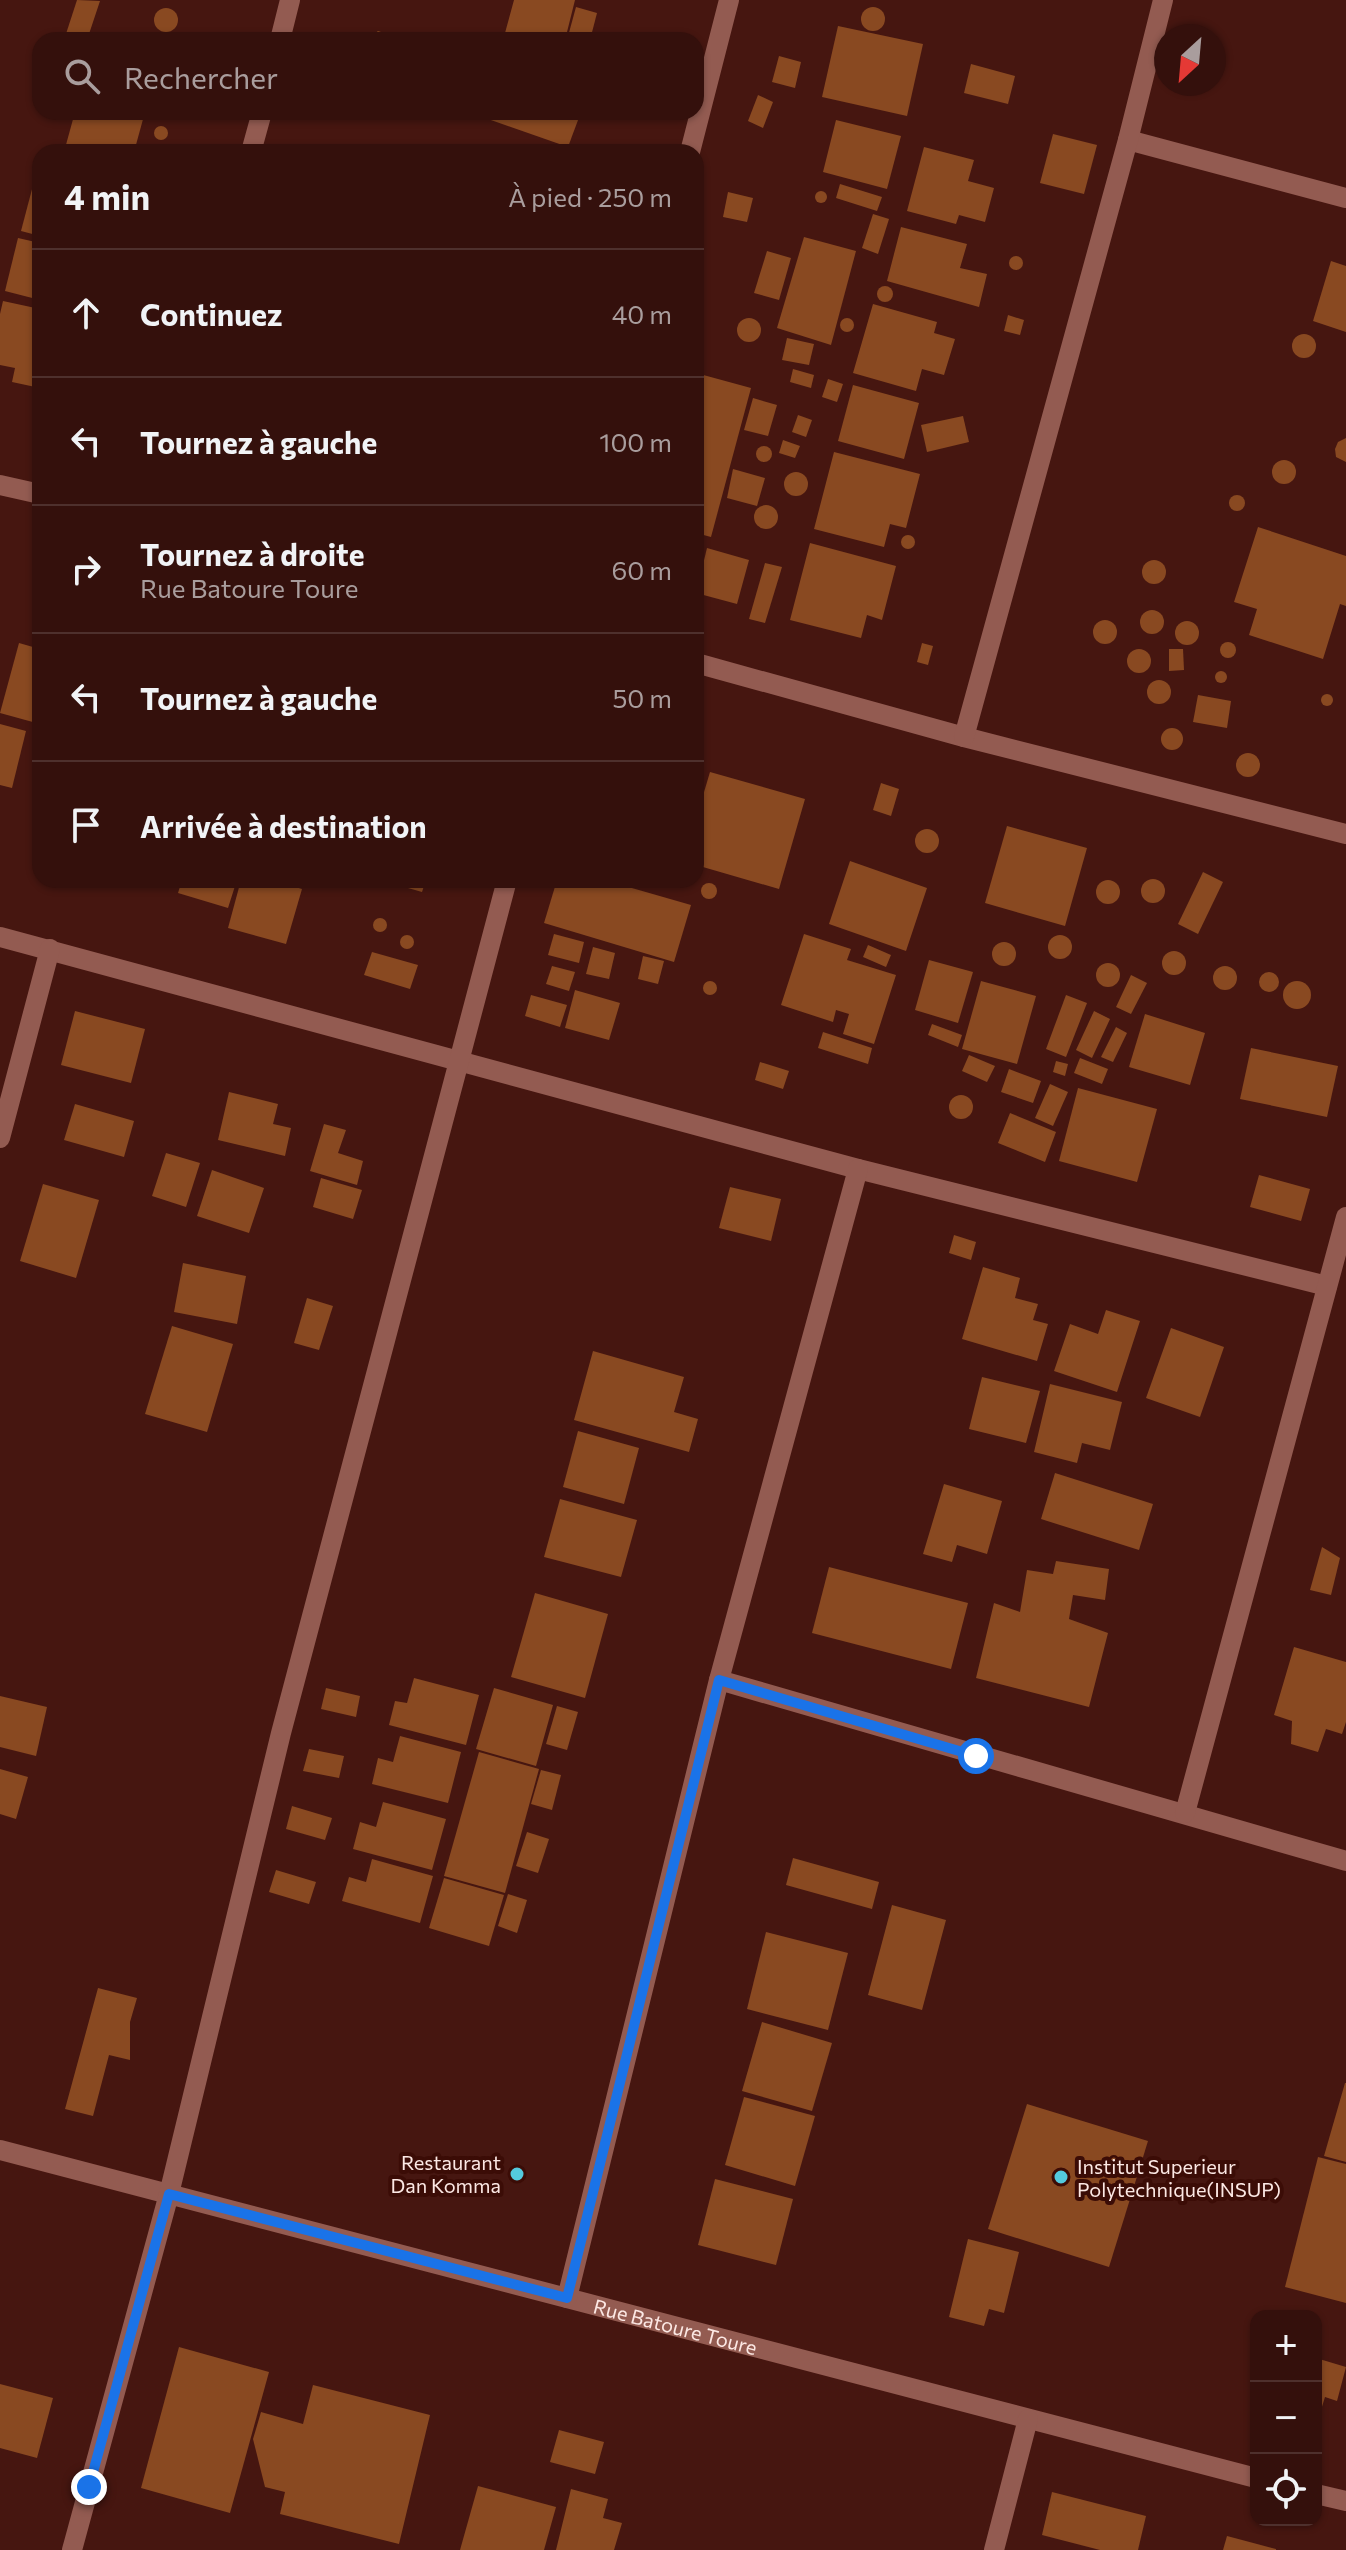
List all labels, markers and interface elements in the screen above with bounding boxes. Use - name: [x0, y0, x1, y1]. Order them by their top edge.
- north arrow: [1154, 24, 1226, 96]
- search box: [32, 32, 704, 120]
- icon: search: [60, 54, 104, 98]
- text: Rechercher: [124, 58, 278, 95]
- text: 4 min: [64, 175, 150, 217]
- text: À pied · 250 m: [508, 181, 672, 212]
- icon: ahead: [64, 291, 108, 335]
- text: Continuez: [140, 295, 283, 332]
- text: 40 m: [612, 298, 672, 329]
- icon: left: [64, 419, 108, 463]
- text: Tournez à gauche: [140, 423, 377, 460]
- text: 100 m: [599, 426, 672, 457]
- text: Tournez à droite: [140, 535, 364, 572]
- icon: right: [64, 547, 108, 591]
- text: 60 m: [612, 554, 672, 585]
- text: Rue Batoure Toure: [140, 572, 358, 603]
- icon: left: [64, 675, 108, 719]
- text: Tournez à gauche: [140, 679, 377, 716]
- text: 50 m: [612, 682, 672, 713]
- icon: arrive: [64, 803, 108, 847]
- text: Arrivée à destination: [140, 807, 427, 844]
- route start: [958, 1738, 994, 1774]
- place label: Restaurant Dan Komma: [390, 2150, 501, 2197]
- place label: Institut Superieur Polytechnique(INSUP): [1077, 2154, 1281, 2201]
- marker: Restaurant Dan Komma: [508, 2165, 526, 2183]
- marker: Institut Superieur Polytechnique(INSUP): [1052, 2168, 1070, 2186]
- street label: Rue Batoure Toure: [591, 2294, 760, 2359]
- map controls: [1250, 2310, 1322, 2526]
- button: +: [1250, 2310, 1322, 2382]
- button: −: [1250, 2382, 1322, 2454]
- button: locate: [1250, 2454, 1322, 2526]
- route end: [71, 2469, 107, 2505]

